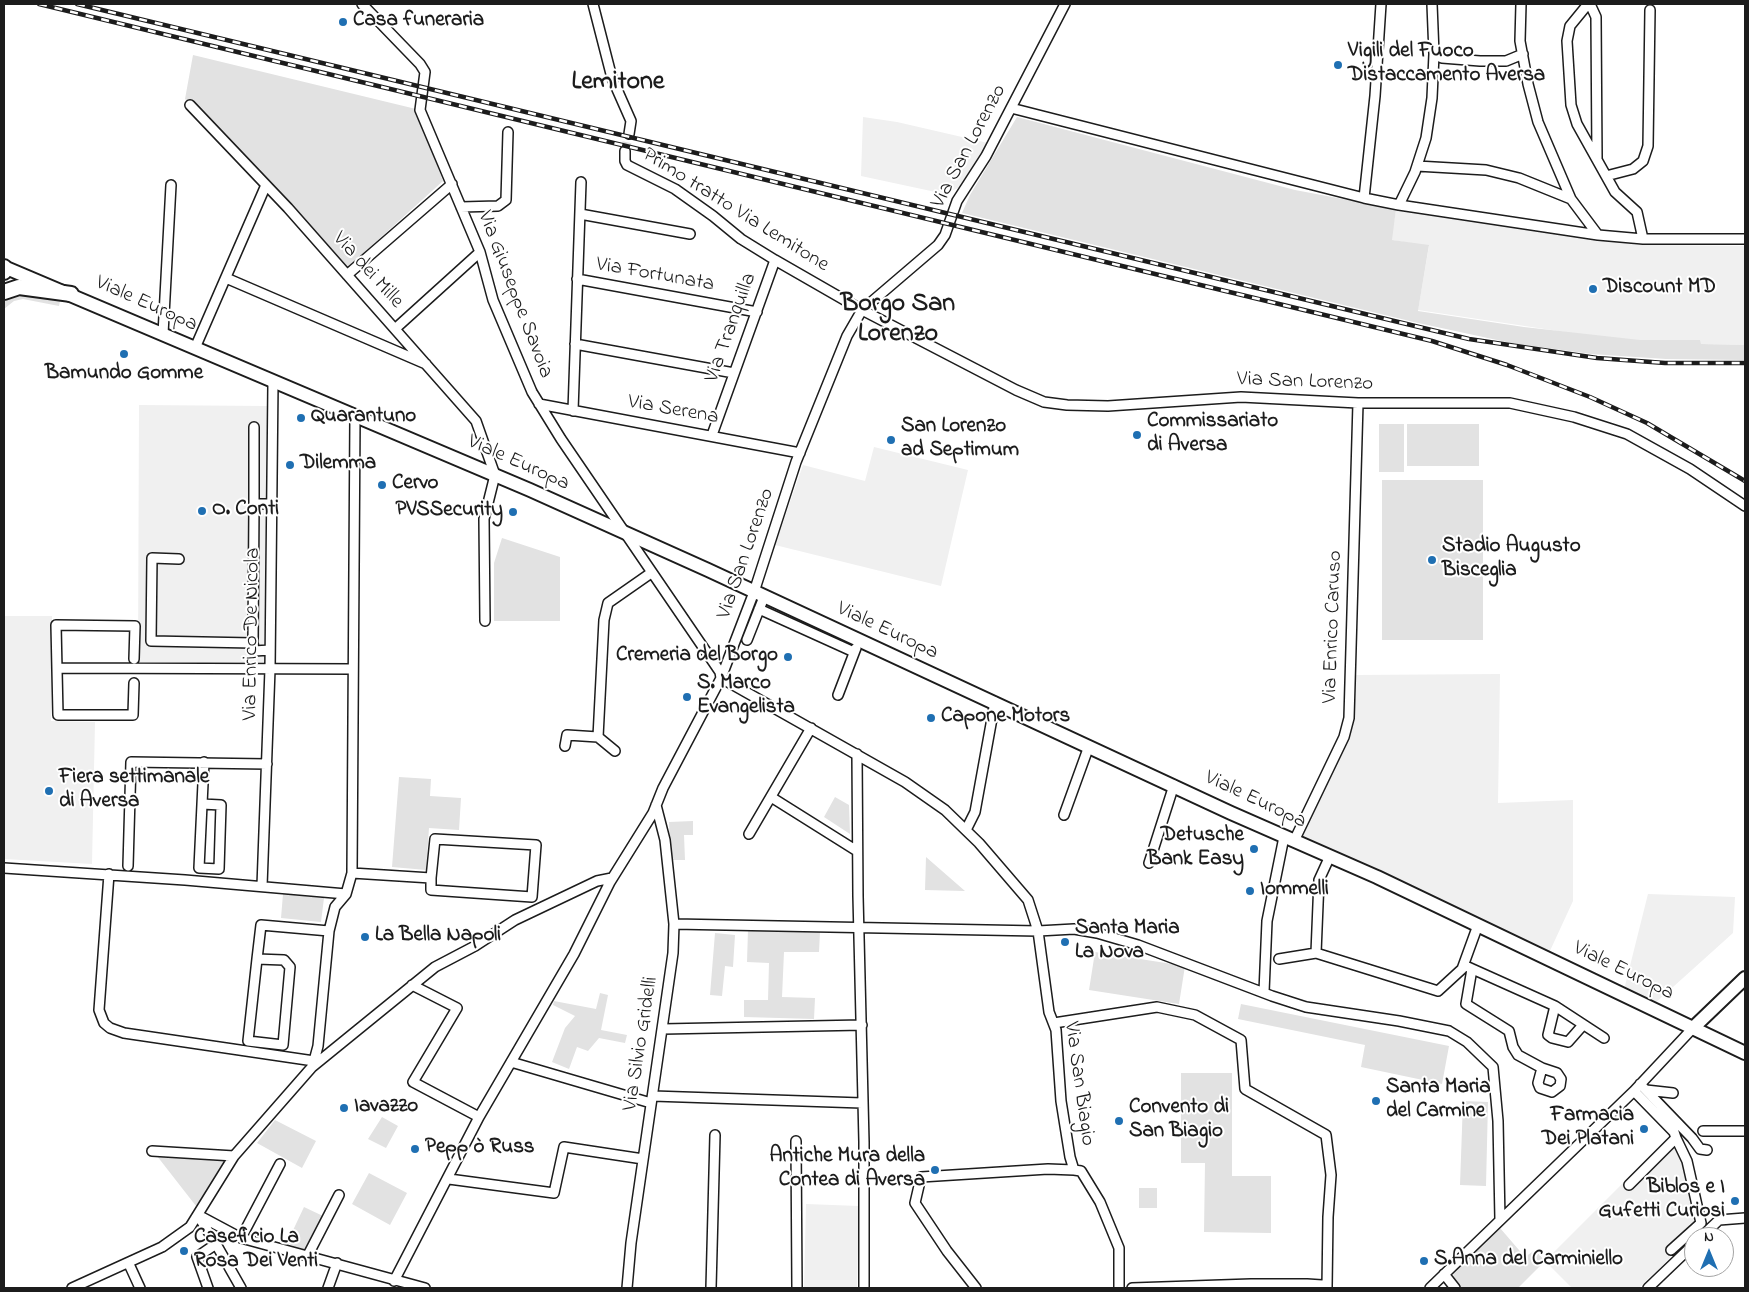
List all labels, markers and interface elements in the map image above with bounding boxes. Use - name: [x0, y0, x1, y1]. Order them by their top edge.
- place label: Casa funeraria: [353, 9, 484, 35]
- marker: Casa funeraria: [337, 16, 349, 28]
- place label: Vigili del Fuoco Distaccamento Aversa: [1348, 40, 1545, 90]
- marker: Vigili del Fuoco Distaccamento Aversa: [1332, 59, 1344, 71]
- district label: Lemitone: [572, 68, 664, 100]
- street label: Via San Lorenzo: [927, 81, 1013, 213]
- street label: Primo tratto Via Lemitone: [637, 143, 833, 279]
- street label: Via Giuseppe Savoia: [471, 208, 557, 382]
- street label: Via dei Mille: [326, 227, 408, 315]
- street label: Via Fortunata: [594, 253, 716, 299]
- street label: Via Tranquilla: [701, 270, 763, 386]
- street label: Viale Europa: [91, 271, 201, 339]
- place label: Discount MD: [1603, 276, 1716, 302]
- marker: Discount MD: [1587, 283, 1599, 295]
- district label: Borgo San Lorenzo: [841, 290, 955, 352]
- marker: Bamundo Gomme: [118, 348, 130, 360]
- place label: Bamundo Gomme: [45, 362, 203, 388]
- street label: Via San Lorenzo: [1236, 368, 1374, 398]
- street label: Via Serena: [626, 391, 720, 431]
- place label: Quarantuno: [311, 405, 416, 431]
- place label: Commissariato di Aversa: [1147, 410, 1278, 460]
- marker: Quarantuno: [295, 412, 307, 424]
- place label: San Lorenzo ad Septimum: [901, 415, 1019, 465]
- marker: Commissariato di Aversa: [1131, 429, 1143, 441]
- street label: Viale Europa: [463, 430, 573, 498]
- marker: San Lorenzo ad Septimum: [885, 434, 897, 446]
- place label: Dilemma: [300, 452, 376, 478]
- marker: Dilemma: [284, 459, 296, 471]
- place label: Cervo: [392, 472, 438, 498]
- marker: Cervo: [376, 479, 388, 491]
- street label: Via San Lorenzo: [713, 485, 781, 623]
- place label: O. Conti: [212, 498, 279, 524]
- place label: PVSSecurity: [396, 499, 503, 525]
- marker: O. Conti: [196, 505, 208, 517]
- marker: PVSSecurity: [507, 506, 519, 518]
- place label: Stadio Augusto Bisceglia: [1442, 535, 1581, 585]
- street label: Via Enrico De Nicola: [239, 547, 267, 721]
- street label: Via Enrico Caruso: [1319, 550, 1349, 704]
- marker: Stadio Augusto Bisceglia: [1426, 554, 1438, 566]
- street label: Viale Europa: [832, 598, 942, 666]
- place label: Cremeria del Borgo: [616, 644, 778, 670]
- marker: Cremeria del Borgo: [782, 651, 794, 663]
- place label: S. Marco Evangelista: [697, 672, 795, 722]
- marker: S. Marco Evangelista: [681, 691, 693, 703]
- place label: Capone Motors: [941, 705, 1070, 731]
- marker: Capone Motors: [925, 712, 937, 724]
- place label: Fiera settimanale di Aversa: [59, 766, 209, 816]
- street label: Viale Europa: [1200, 767, 1310, 835]
- marker: Fiera settimanale di Aversa: [43, 785, 55, 797]
- place label: Detusche Bank Easy: [1147, 824, 1244, 874]
- marker: Detusche Bank Easy: [1248, 843, 1260, 855]
- place label: Iommelli: [1260, 878, 1329, 904]
- marker: Iommelli: [1244, 885, 1256, 897]
- place label: Santa Maria La Nova: [1075, 917, 1180, 967]
- place label: La Bella Napoli: [375, 924, 501, 950]
- marker: La Bella Napoli: [359, 931, 371, 943]
- marker: Santa Maria La Nova: [1059, 936, 1071, 948]
- street label: Viale Europa: [1568, 937, 1678, 1007]
- street label: Via Silvio Gridelli: [619, 975, 665, 1113]
- street label: Via San Biagio: [1057, 1020, 1099, 1148]
- place label: Santa Maria del Carmine: [1386, 1076, 1491, 1126]
- place label: Iavazzo: [354, 1095, 418, 1121]
- marker: Santa Maria del Carmine: [1370, 1095, 1382, 1107]
- place label: Convento di San Biagio: [1129, 1096, 1229, 1146]
- marker: Iavazzo: [338, 1102, 350, 1114]
- place label: Farmacia Dei Platani: [1542, 1104, 1634, 1154]
- marker: Convento di San Biagio: [1113, 1115, 1125, 1127]
- marker: Farmacia Dei Platani: [1638, 1123, 1650, 1135]
- place label: Pepp ò Russ: [425, 1136, 535, 1162]
- marker: Pepp ò Russ: [409, 1143, 421, 1155]
- place label: Antiche Mura della Contea di Aversa: [770, 1145, 925, 1195]
- marker: Antiche Mura della Contea di Aversa: [929, 1164, 941, 1176]
- place label: Biblos e I Gufetti Curiosi: [1598, 1176, 1725, 1226]
- marker: Biblos e I Gufetti Curiosi: [1729, 1195, 1741, 1207]
- place label: Caseficio La Rosa Dei Venti: [194, 1226, 318, 1276]
- north arrow: [1684, 1227, 1734, 1277]
- text: N: [1704, 1227, 1714, 1248]
- marker: Caseficio La Rosa Dei Venti: [178, 1245, 190, 1257]
- place label: S.Anna del Carminiello: [1434, 1248, 1623, 1274]
- marker: S.Anna del Carminiello: [1418, 1255, 1430, 1267]

